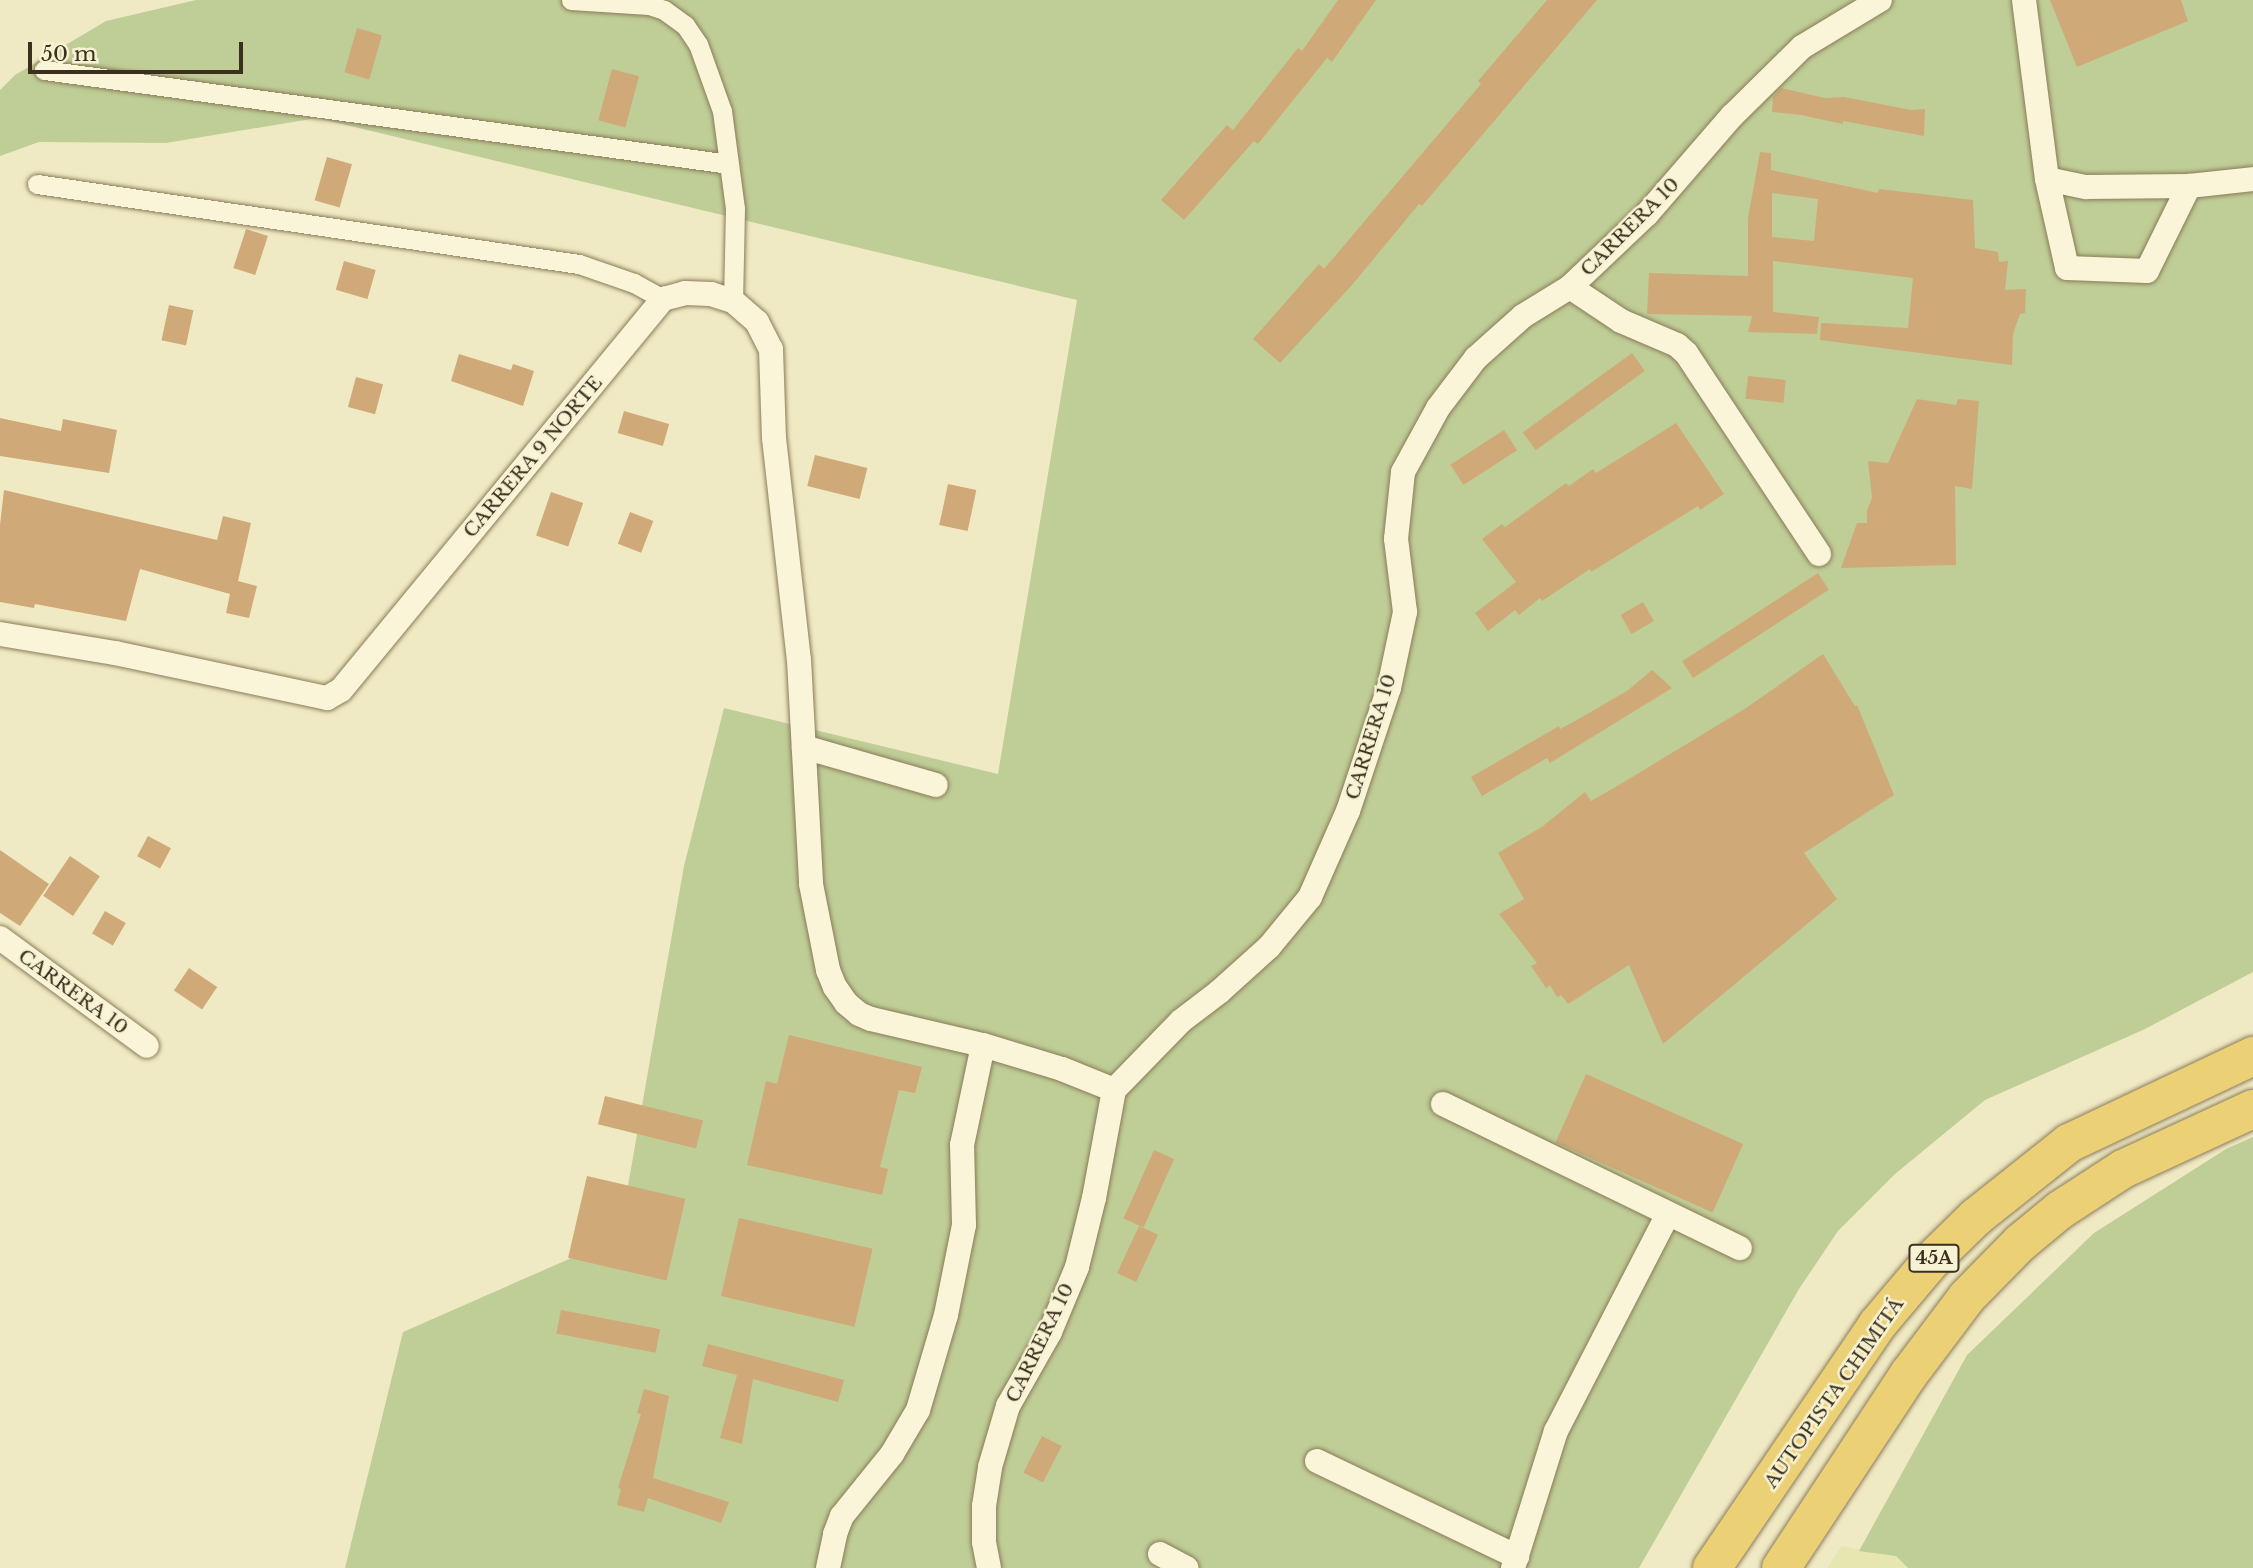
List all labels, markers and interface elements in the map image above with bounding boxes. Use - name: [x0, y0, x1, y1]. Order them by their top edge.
- scale bar: [32, 28, 247, 72]
- text: 50 m: [41, 41, 96, 67]
- street label: CARRERA 10: [1576, 173, 1684, 281]
- street label: CARRERA 9 NORTE: [459, 371, 607, 543]
- street label: CARRERA 10: [1341, 671, 1401, 803]
- street label: CARRERA 10: [13, 944, 133, 1040]
- road number: 45A: [1908, 1244, 1960, 1273]
- street label: CARRERA 10: [1001, 1279, 1079, 1407]
- street label: AUTOPISTA CHIMITÁ: [1759, 1293, 1909, 1493]

